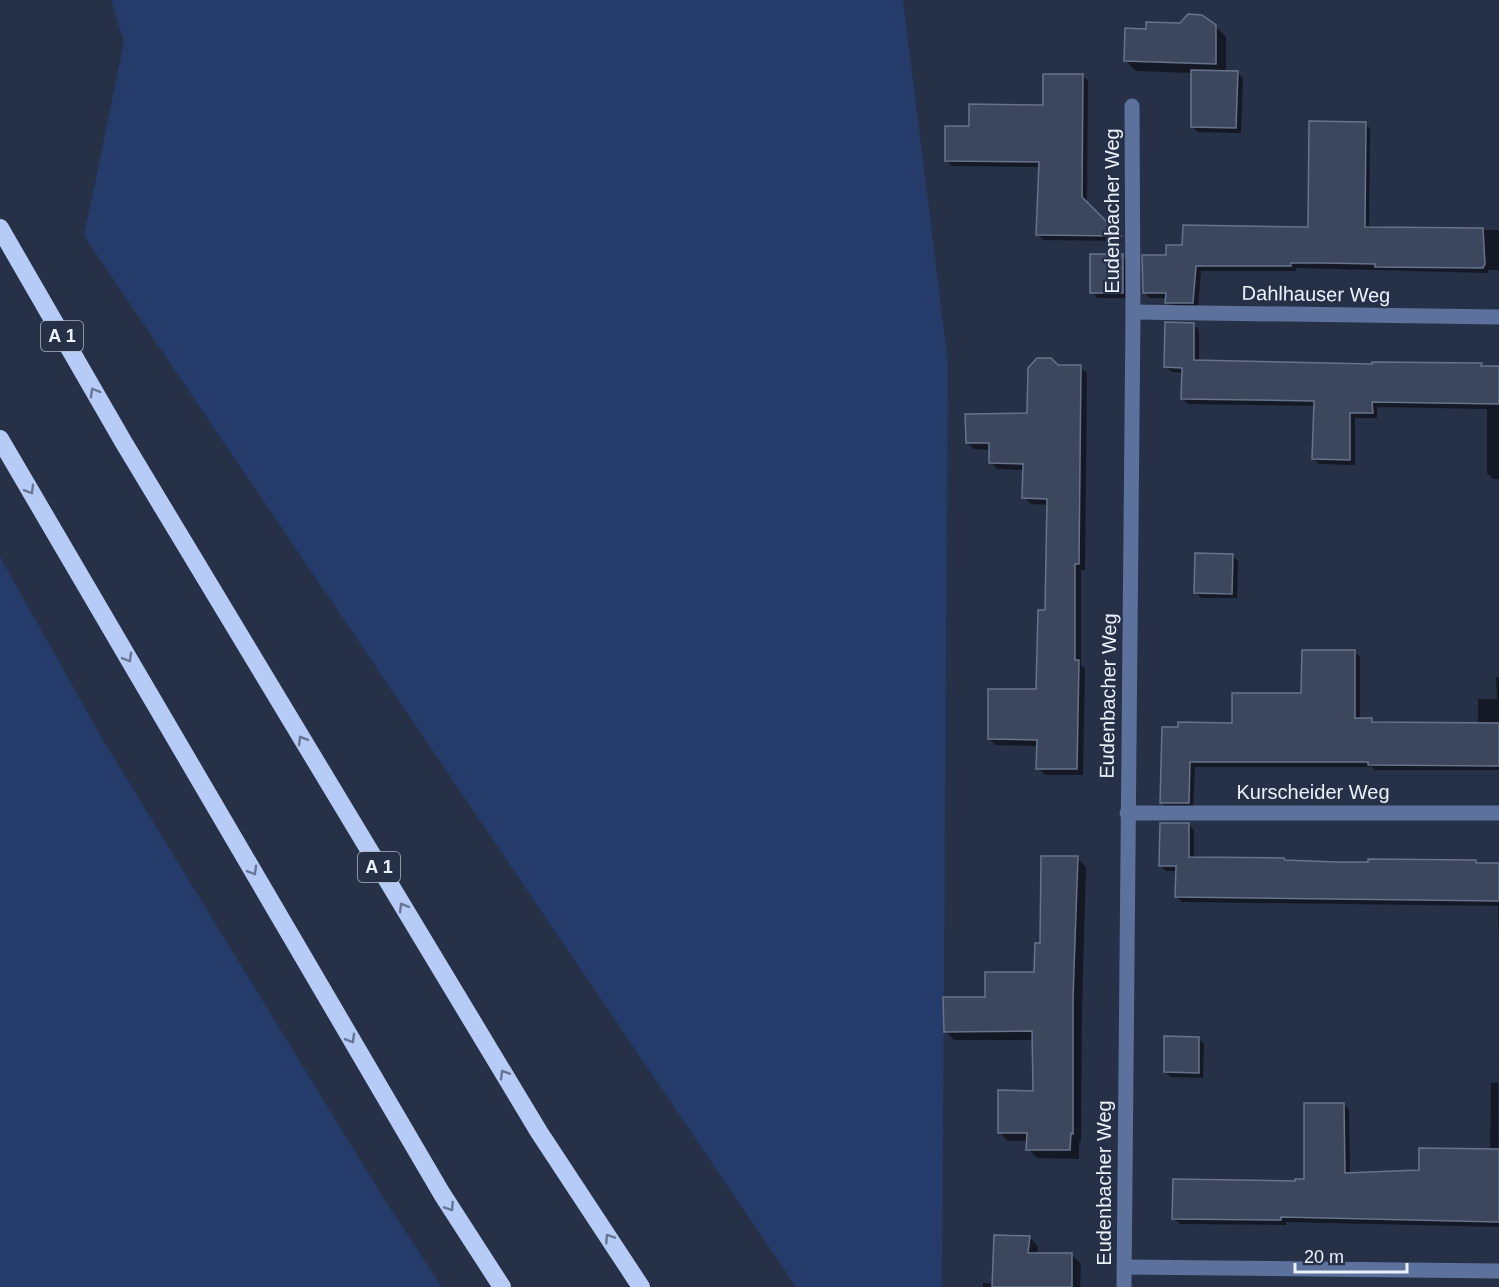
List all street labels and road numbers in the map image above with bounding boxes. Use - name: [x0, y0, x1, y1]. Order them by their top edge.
- street label: Eudenbacher Weg: [1101, 128, 1123, 294]
- street label: Dahlhauser Weg: [1242, 282, 1390, 306]
- road number: A 1: [41, 321, 83, 351]
- street label: Eudenbacher Weg: [1096, 613, 1120, 779]
- street label: Kurscheider Weg: [1236, 781, 1390, 803]
- road number: A 1: [358, 852, 400, 882]
- street label: Eudenbacher Weg: [1093, 1100, 1115, 1266]

